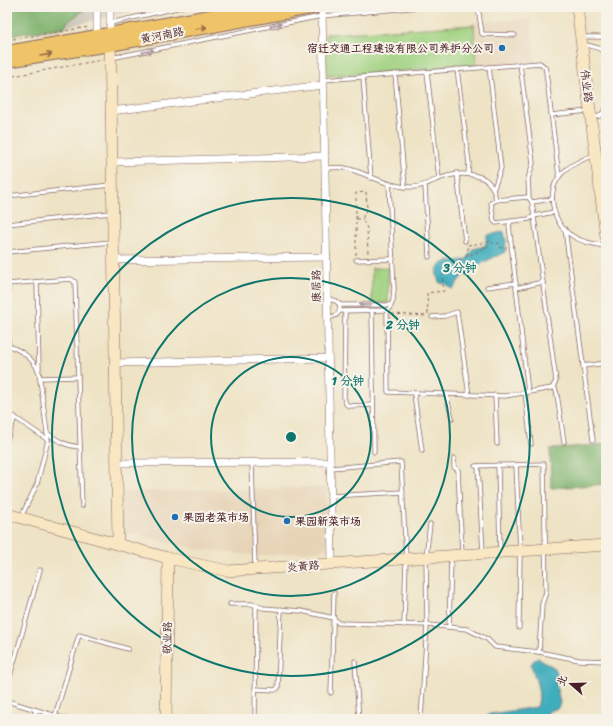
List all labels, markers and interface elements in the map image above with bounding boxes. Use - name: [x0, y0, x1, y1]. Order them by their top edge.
- one-way arrow: [269, 20, 282, 28]
- street label: 黄河南路: [139, 22, 186, 49]
- one-way arrow: [194, 23, 207, 31]
- place label: 宿迁交通工程建设有限公司养护分公司: [307, 39, 494, 58]
- marker: 宿迁交通工程建设有限公司养护分公司: [497, 43, 507, 53]
- one-way arrow: [141, 47, 154, 55]
- one-way arrow: [39, 51, 52, 59]
- street label: 伟业路: [575, 69, 598, 104]
- text: 3 分钟: [442, 257, 477, 279]
- street label: 康居路: [307, 269, 326, 303]
- one-way arrow: [359, 301, 372, 309]
- text: 2 分钟: [385, 314, 420, 336]
- text: 1 分钟: [332, 370, 364, 392]
- centre of rings: [284, 430, 298, 444]
- place label: 果园老菜市场: [183, 508, 249, 527]
- marker: 果园老菜市场: [170, 512, 180, 522]
- place label: 果园新菜市场: [295, 512, 361, 531]
- marker: 果园新菜市场: [282, 516, 292, 526]
- street label: 炎黄路: [286, 556, 320, 577]
- street label: 敬业路: [158, 621, 177, 655]
- north arrow: [551, 664, 591, 704]
- text: 北: [551, 672, 573, 689]

